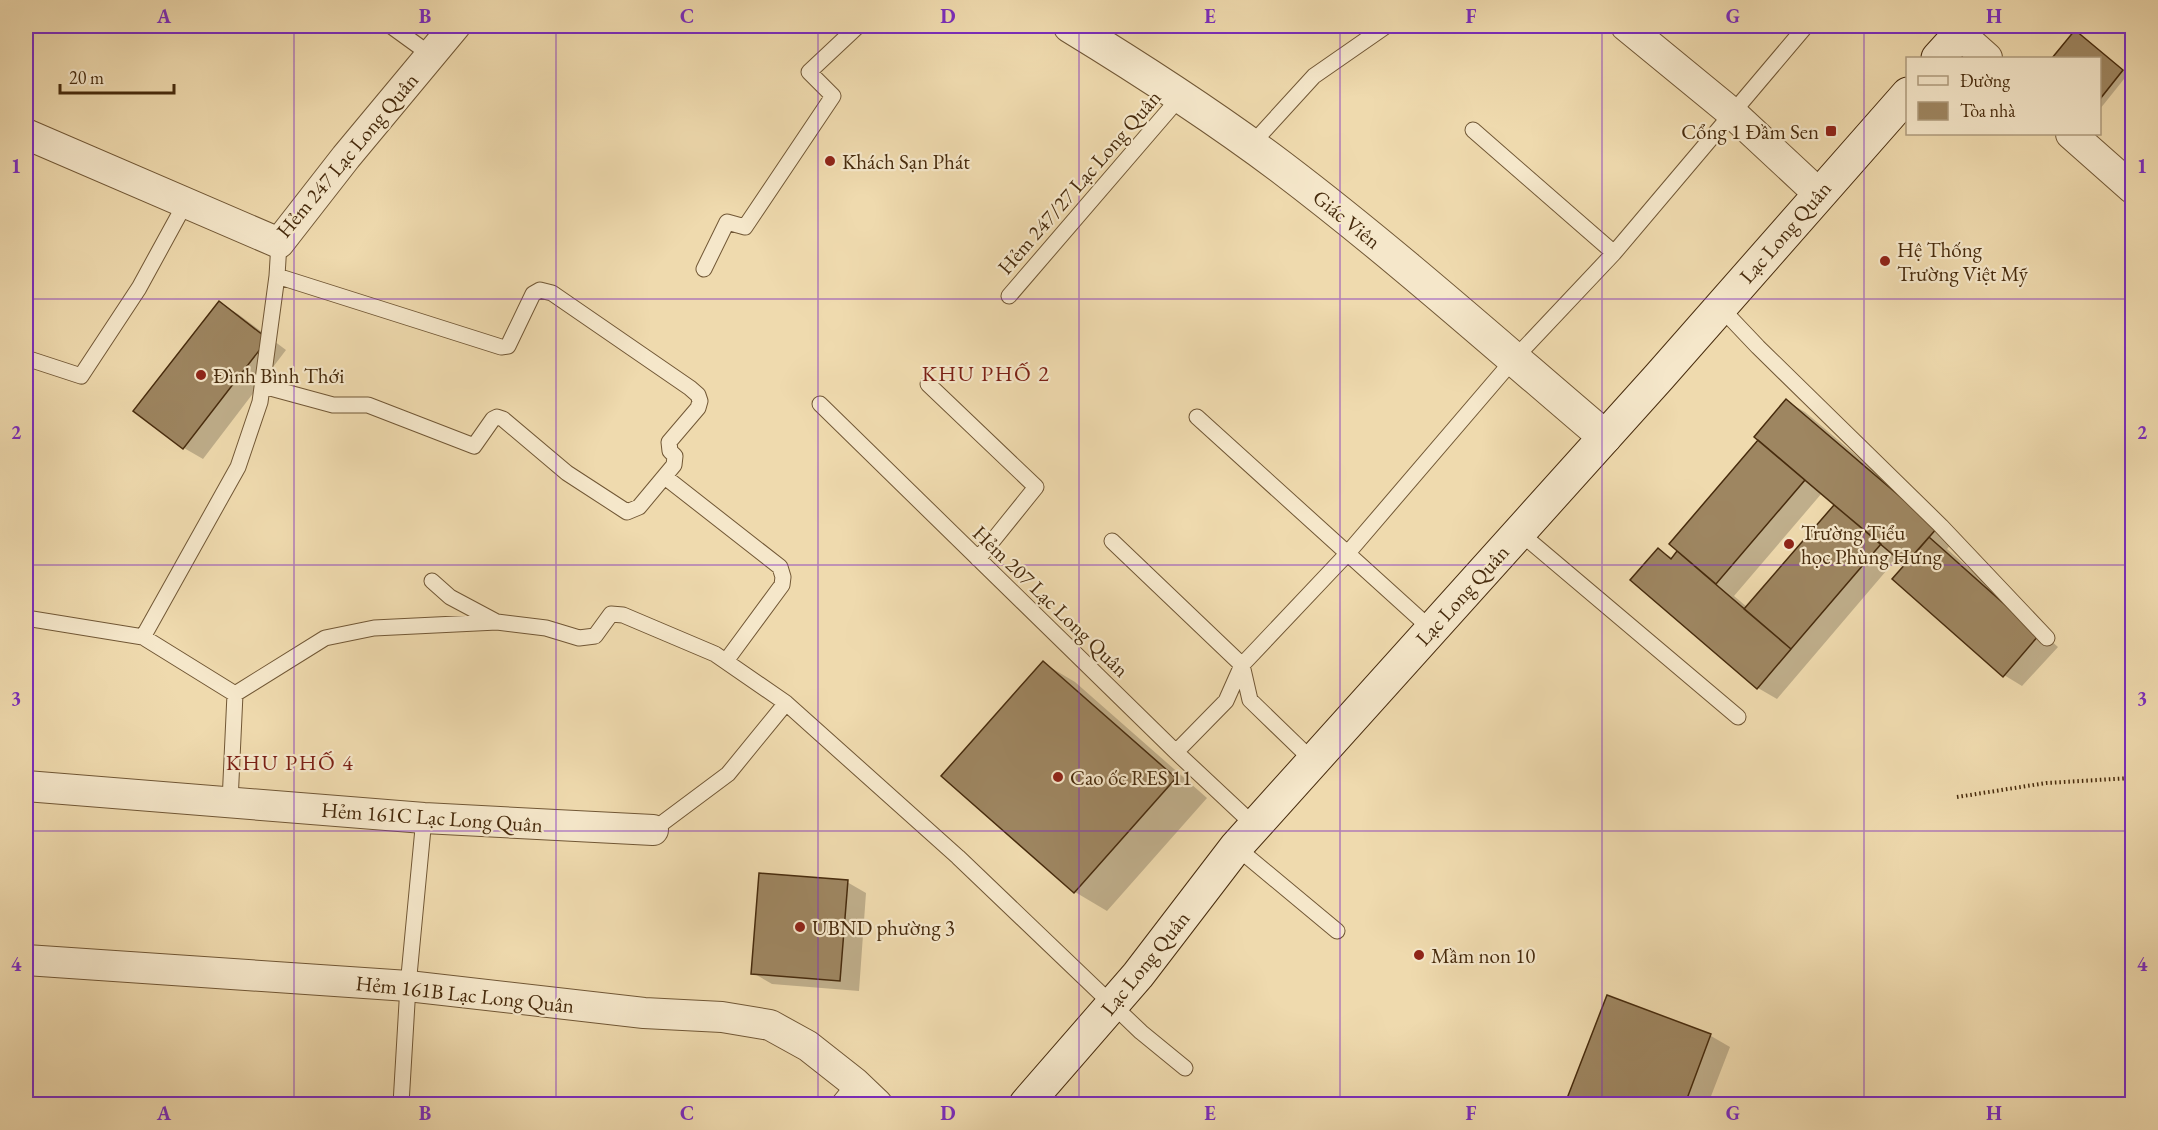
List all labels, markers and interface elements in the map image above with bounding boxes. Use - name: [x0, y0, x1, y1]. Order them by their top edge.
- text: A: [156, 3, 172, 29]
- text: B: [419, 3, 431, 29]
- text: C: [680, 3, 694, 29]
- text: D: [940, 3, 956, 29]
- text: E: [1204, 3, 1216, 29]
- text: F: [1466, 3, 1477, 29]
- text: G: [1726, 3, 1740, 29]
- text: H: [1986, 3, 2002, 29]
- scale bar: [60, 57, 174, 95]
- legend: [1906, 57, 2101, 135]
- text: 20 m: [69, 66, 104, 89]
- street label: Hẻm 247 Lạc Long Quân: [270, 67, 425, 244]
- text: Đường: [1960, 69, 2010, 92]
- street label: Hẻm 247/27 Lạc Long Quân: [991, 84, 1167, 280]
- text: Tòa nhà: [1960, 99, 2016, 122]
- place label: Cổng 1 Đầm Sen: [1681, 118, 1819, 145]
- marker: Cổng 1 Đầm Sen: [1824, 124, 1838, 138]
- place label: Khách Sạn Phát: [842, 148, 970, 175]
- text: 1: [11, 153, 21, 179]
- text: 1: [2137, 153, 2147, 179]
- marker: Khách Sạn Phát: [823, 154, 837, 168]
- street label: Lạc Long Quân: [1733, 175, 1838, 289]
- street label: Giác Viên: [1308, 183, 1386, 255]
- place label: Hệ Thống Trường Việt Mỹ: [1897, 236, 2029, 287]
- marker: Hệ Thống Trường Việt Mỹ: [1878, 254, 1892, 268]
- district label: KHU PHỐ 2: [922, 359, 1050, 388]
- place label: Đình Bình Thới: [213, 362, 344, 389]
- marker: Đình Bình Thới: [194, 368, 208, 382]
- text: 2: [11, 419, 22, 445]
- text: 2: [2137, 419, 2148, 445]
- street label: Hẻm 207 Lạc Long Quân: [966, 519, 1135, 683]
- place label: Trường Tiểu học Phùng Hưng: [1801, 519, 1943, 570]
- marker: Trường Tiểu học Phùng Hưng: [1782, 537, 1796, 551]
- street label: Lạc Long Quân: [1409, 539, 1515, 652]
- text: 3: [11, 685, 21, 711]
- text: 3: [2137, 685, 2147, 711]
- district label: KHU PHỐ 4: [226, 748, 354, 777]
- place label: Cao ốc RES 11: [1070, 764, 1192, 791]
- marker: Cao ốc RES 11: [1051, 770, 1065, 784]
- street label: Hẻm 161C Lạc Long Quân: [320, 796, 544, 839]
- street label: Lạc Long Quân: [1095, 905, 1196, 1021]
- place label: UBND phường 3: [812, 914, 955, 941]
- marker: UBND phường 3: [793, 920, 807, 934]
- place label: Mầm non 10: [1431, 942, 1535, 969]
- marker: Mầm non 10: [1412, 948, 1426, 962]
- text: 4: [11, 951, 22, 977]
- text: 4: [2137, 951, 2148, 977]
- street label: Hẻm 161B Lạc Long Quân: [354, 969, 576, 1020]
- text: A: [156, 1100, 172, 1126]
- text: B: [419, 1100, 431, 1126]
- text: C: [680, 1100, 694, 1126]
- text: D: [940, 1100, 956, 1126]
- text: E: [1204, 1100, 1216, 1126]
- text: F: [1466, 1100, 1477, 1126]
- text: G: [1726, 1100, 1740, 1126]
- text: H: [1986, 1100, 2002, 1126]

